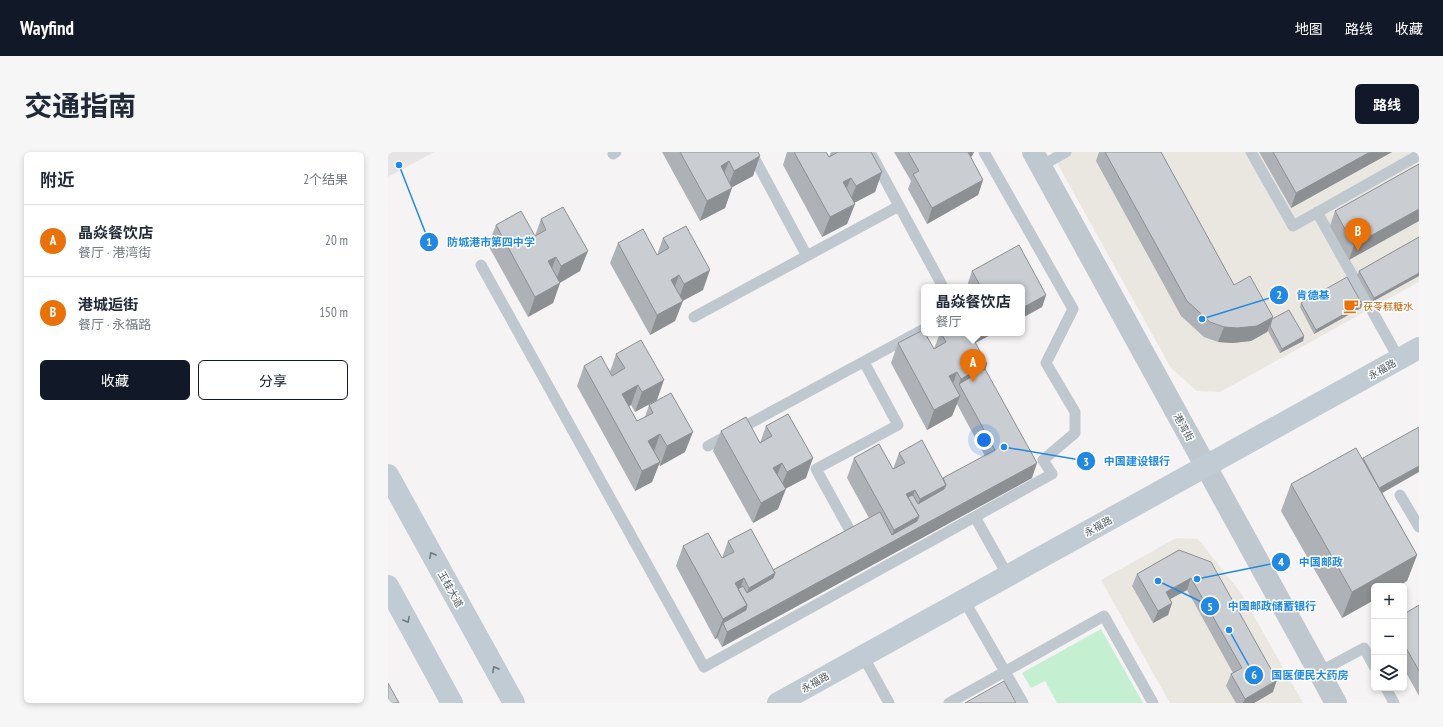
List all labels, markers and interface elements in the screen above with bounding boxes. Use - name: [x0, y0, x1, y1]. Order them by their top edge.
- text: Wayfind: [20, 16, 74, 40]
- text: 地图: [1295, 20, 1323, 38]
- text: 路线: [1345, 20, 1373, 38]
- text: 收藏: [1395, 20, 1423, 38]
- button: 路线: [1355, 84, 1419, 124]
- text: 交通指南: [24, 87, 136, 124]
- text: 附近: [40, 169, 74, 191]
- text: 2个结果: [303, 171, 348, 188]
- pin: B: [1345, 218, 1371, 251]
- text: 晶焱餐饮店: [78, 223, 153, 242]
- callout: 防城港市第四中学: [419, 231, 543, 254]
- text: A: [50, 232, 56, 249]
- text: 20 m: [325, 232, 348, 249]
- text: 1: [426, 234, 432, 249]
- text: 防城港市第四中学: [447, 235, 535, 249]
- text: 餐厅 · 港湾街: [78, 244, 151, 261]
- popup: [921, 284, 1025, 336]
- callout: 肯德基: [1269, 284, 1338, 307]
- text: 2: [1276, 287, 1282, 302]
- text: 肯德基: [1297, 288, 1330, 302]
- text: 晶焱餐饮店: [935, 292, 1011, 311]
- text: 港城逅街: [78, 295, 138, 314]
- cafe icon: 茯苓糕糖水: [1342, 297, 1360, 315]
- place label: 茯苓糕糖水: [1363, 300, 1413, 313]
- text: B: [50, 304, 56, 321]
- text: 150 m: [319, 304, 348, 321]
- text: 餐厅: [935, 313, 962, 330]
- text: 餐厅 · 永福路: [78, 316, 151, 333]
- pin: A: [960, 349, 986, 382]
- street label: 永福路: [1366, 356, 1399, 382]
- button: 收藏: [40, 360, 190, 400]
- button: 分享: [198, 360, 348, 400]
- street label: 港湾街: [1171, 411, 1197, 444]
- your location: [974, 430, 994, 450]
- callout: 中国建设银行: [1076, 450, 1178, 473]
- text: 3: [1083, 454, 1089, 469]
- text: 中国建设银行: [1104, 454, 1170, 468]
- street label: 永福路: [1082, 513, 1115, 539]
- callout: 中国邮政: [1271, 551, 1351, 574]
- one-way arrow: [430, 552, 437, 559]
- text: 4: [1278, 554, 1284, 569]
- text: 中国邮政: [1299, 555, 1343, 569]
- street label: 玉桂大道: [435, 569, 466, 610]
- map controls: [1371, 583, 1407, 691]
- button: +: [1371, 583, 1407, 619]
- callout: 中国邮政储蓄银行: [1200, 595, 1324, 618]
- text: 5: [1207, 599, 1213, 614]
- text: 中国邮政储蓄银行: [1228, 599, 1316, 613]
- one-way arrow: [402, 616, 409, 624]
- button: −: [1371, 619, 1407, 655]
- button: layers: [1371, 655, 1407, 691]
- callout: 国医便民大药房: [1244, 663, 1357, 686]
- one-way arrow: [493, 666, 500, 673]
- text: 6: [1251, 667, 1257, 682]
- text: 国医便民大药房: [1272, 668, 1349, 682]
- street label: 永福路: [799, 669, 832, 695]

